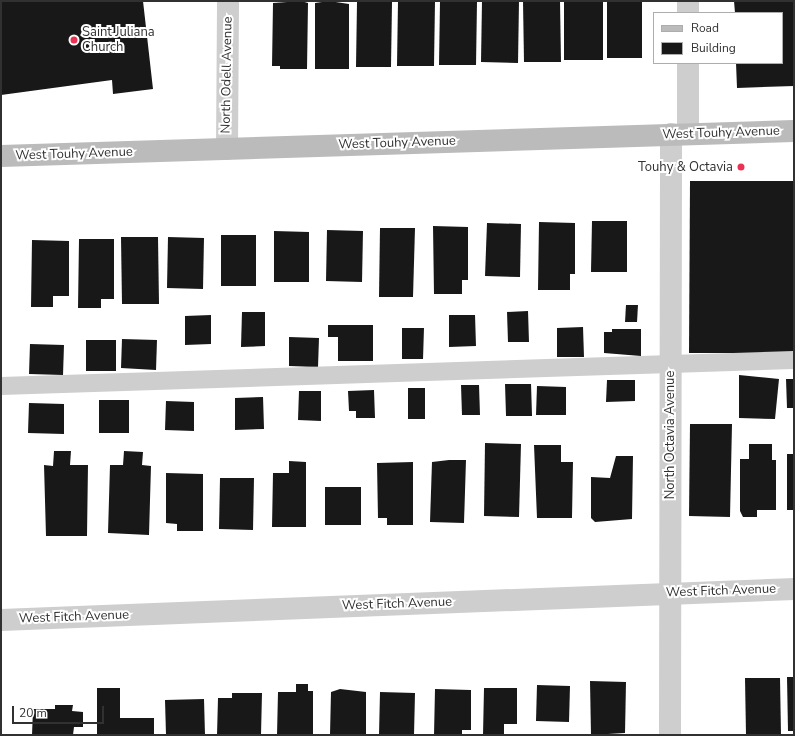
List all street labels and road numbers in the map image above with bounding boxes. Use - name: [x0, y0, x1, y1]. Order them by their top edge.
- street label: North Odell Avenue: [218, 16, 236, 134]
- street label: West Touhy Avenue: [662, 123, 780, 143]
- street label: West Touhy Avenue: [338, 133, 456, 153]
- street label: West Touhy Avenue: [15, 144, 133, 164]
- street label: North Octavia Avenue: [662, 371, 678, 499]
- street label: West Fitch Avenue: [666, 581, 776, 601]
- street label: West Fitch Avenue: [342, 594, 452, 614]
- street label: West Fitch Avenue: [19, 607, 129, 627]

